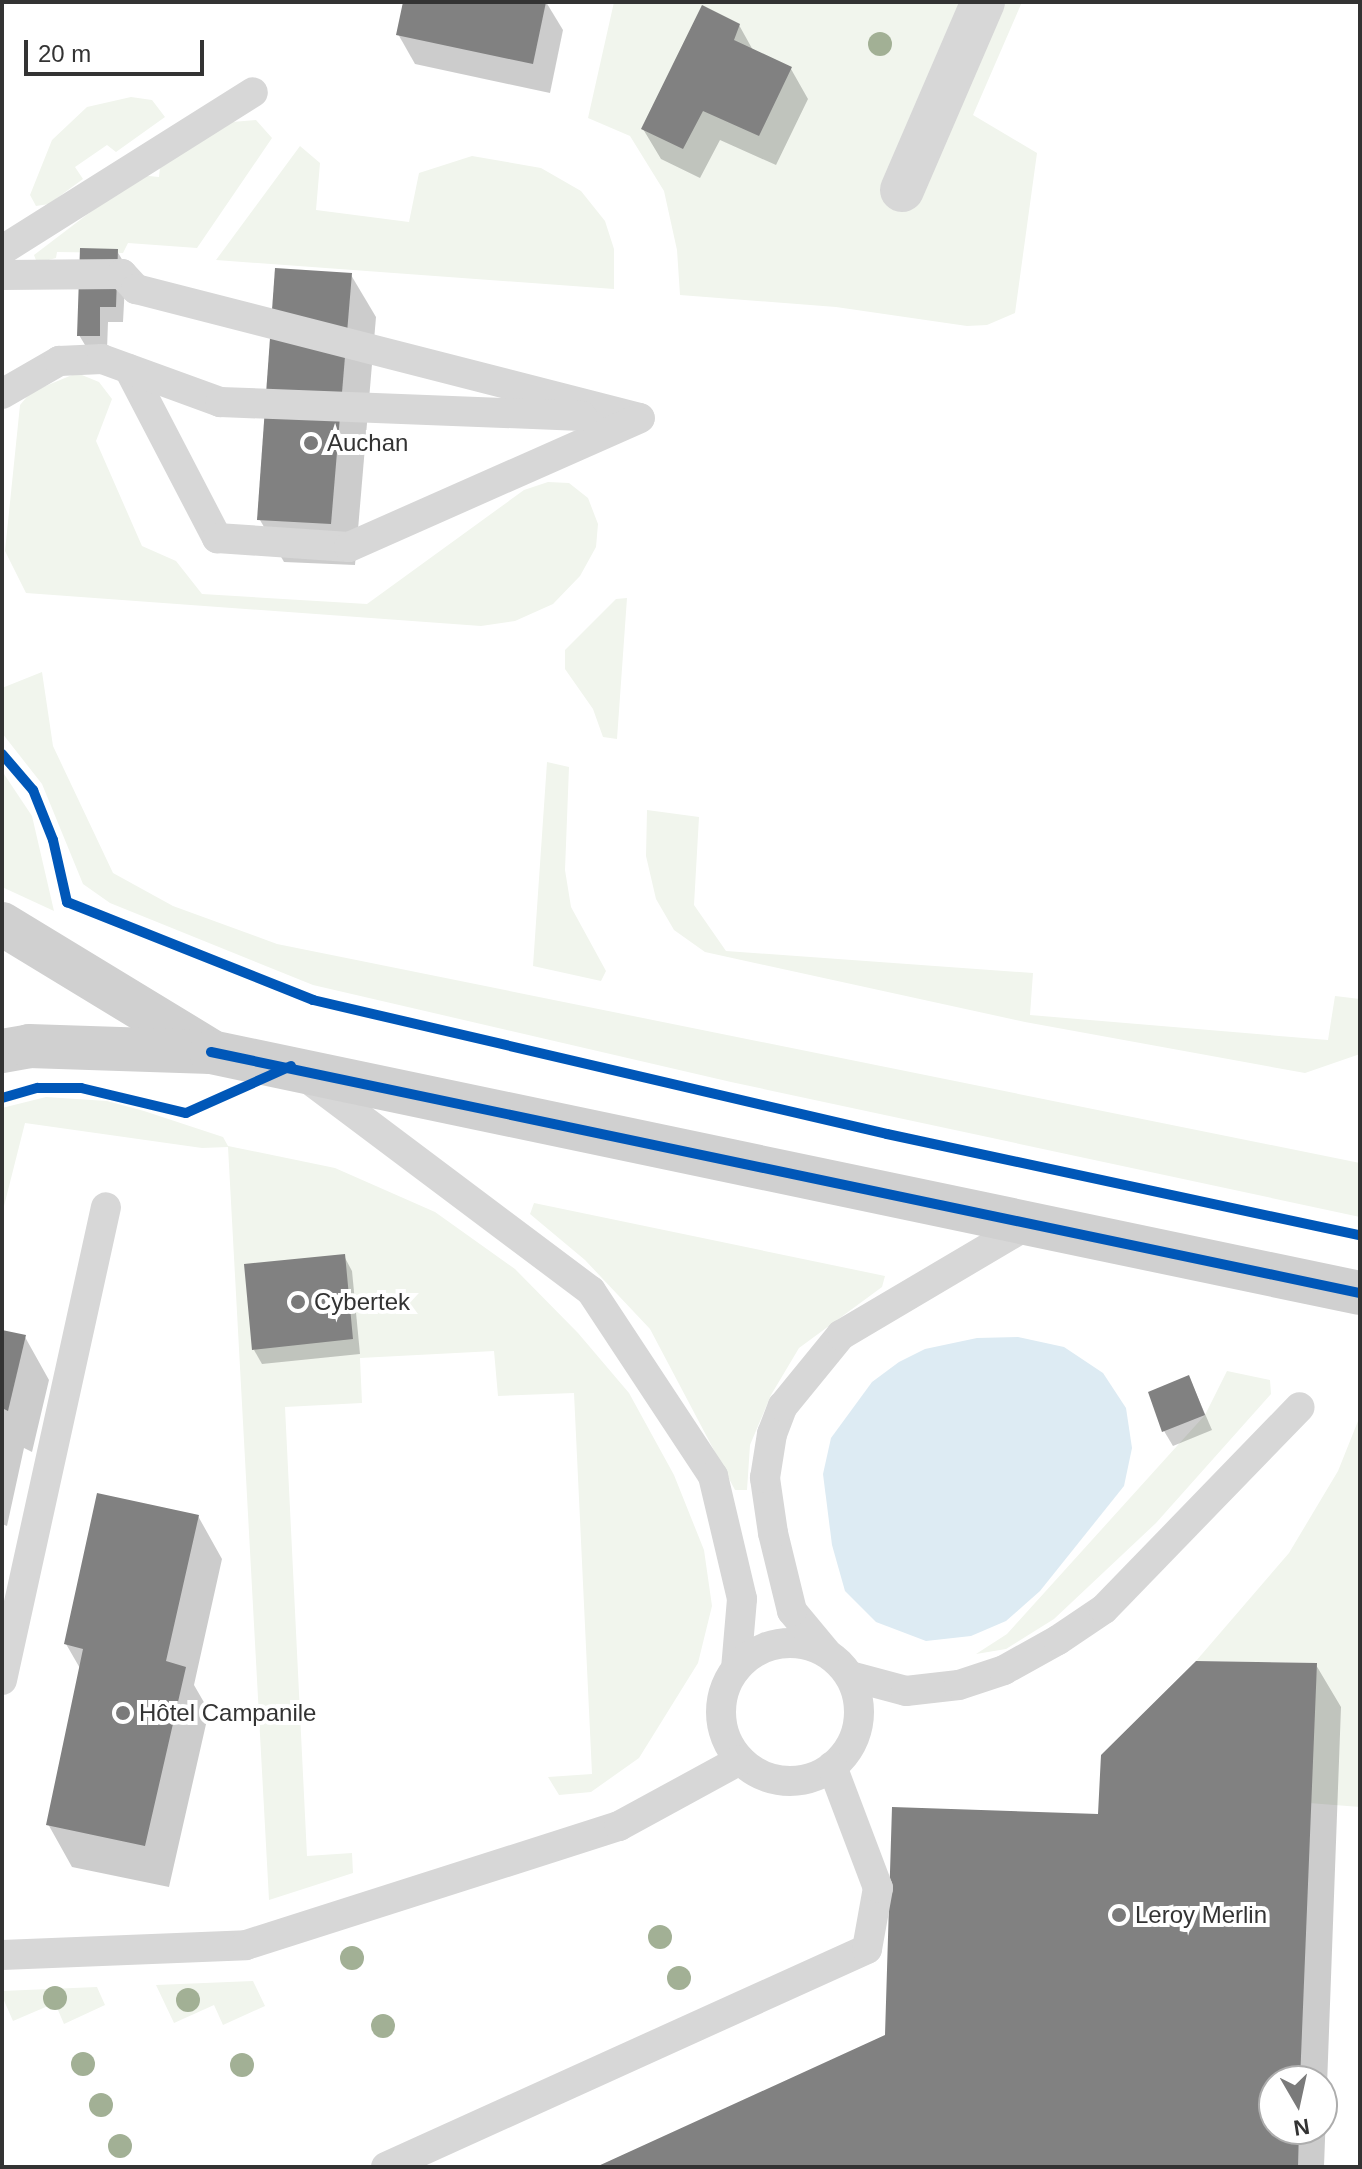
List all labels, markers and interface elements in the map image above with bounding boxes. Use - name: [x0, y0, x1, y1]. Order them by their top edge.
- scale bar: [28, 24, 208, 74]
- text: 20 m: [38, 40, 91, 67]
- place label: Auchan: [327, 429, 408, 457]
- marker: Auchan: [302, 434, 320, 452]
- place label: Cybertek: [314, 1288, 410, 1316]
- marker: Cybertek: [289, 1293, 307, 1311]
- place label: Hôtel Campanile: [139, 1699, 316, 1727]
- marker: Hôtel Campanile: [114, 1704, 132, 1722]
- place label: Leroy Merlin: [1135, 1901, 1267, 1929]
- marker: Leroy Merlin: [1110, 1906, 1128, 1924]
- north arrow: [1258, 2065, 1338, 2145]
- text: N: [1292, 2114, 1311, 2141]

